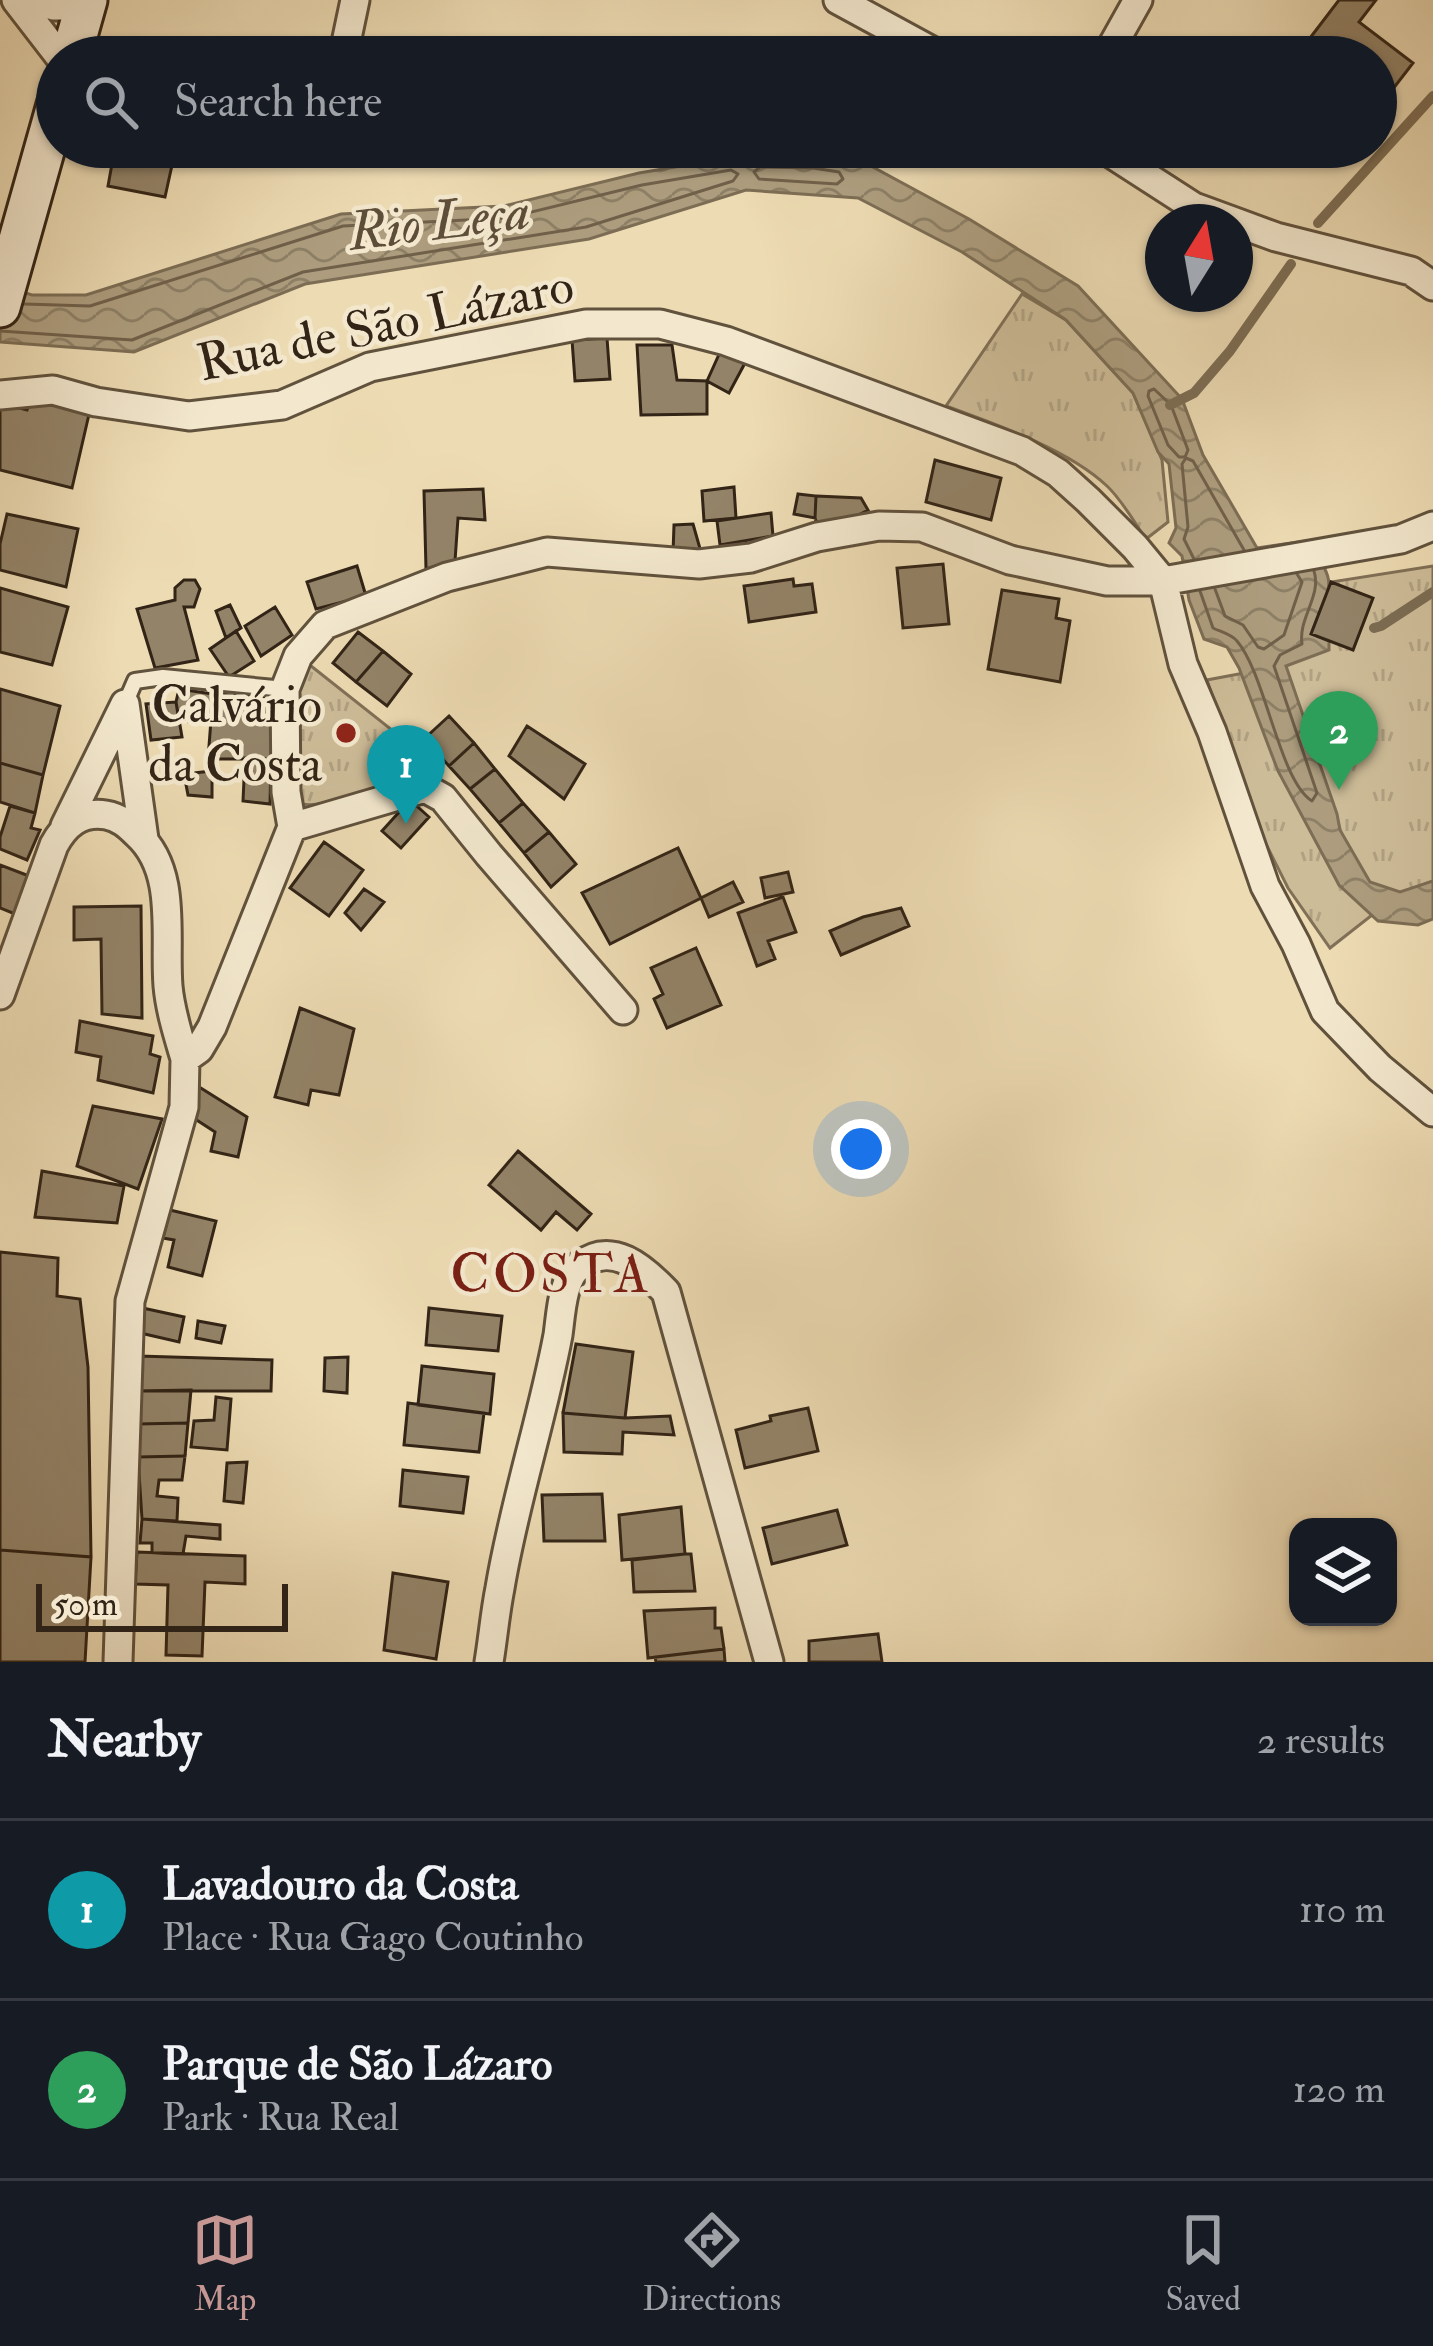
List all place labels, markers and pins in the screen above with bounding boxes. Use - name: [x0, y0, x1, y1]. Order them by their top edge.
- place label: Calvário da Costa: [148, 674, 323, 797]
- pin: 2: [1300, 691, 1378, 790]
- marker: Calvário da Costa: [333, 720, 359, 746]
- pin: 1: [367, 725, 445, 824]

